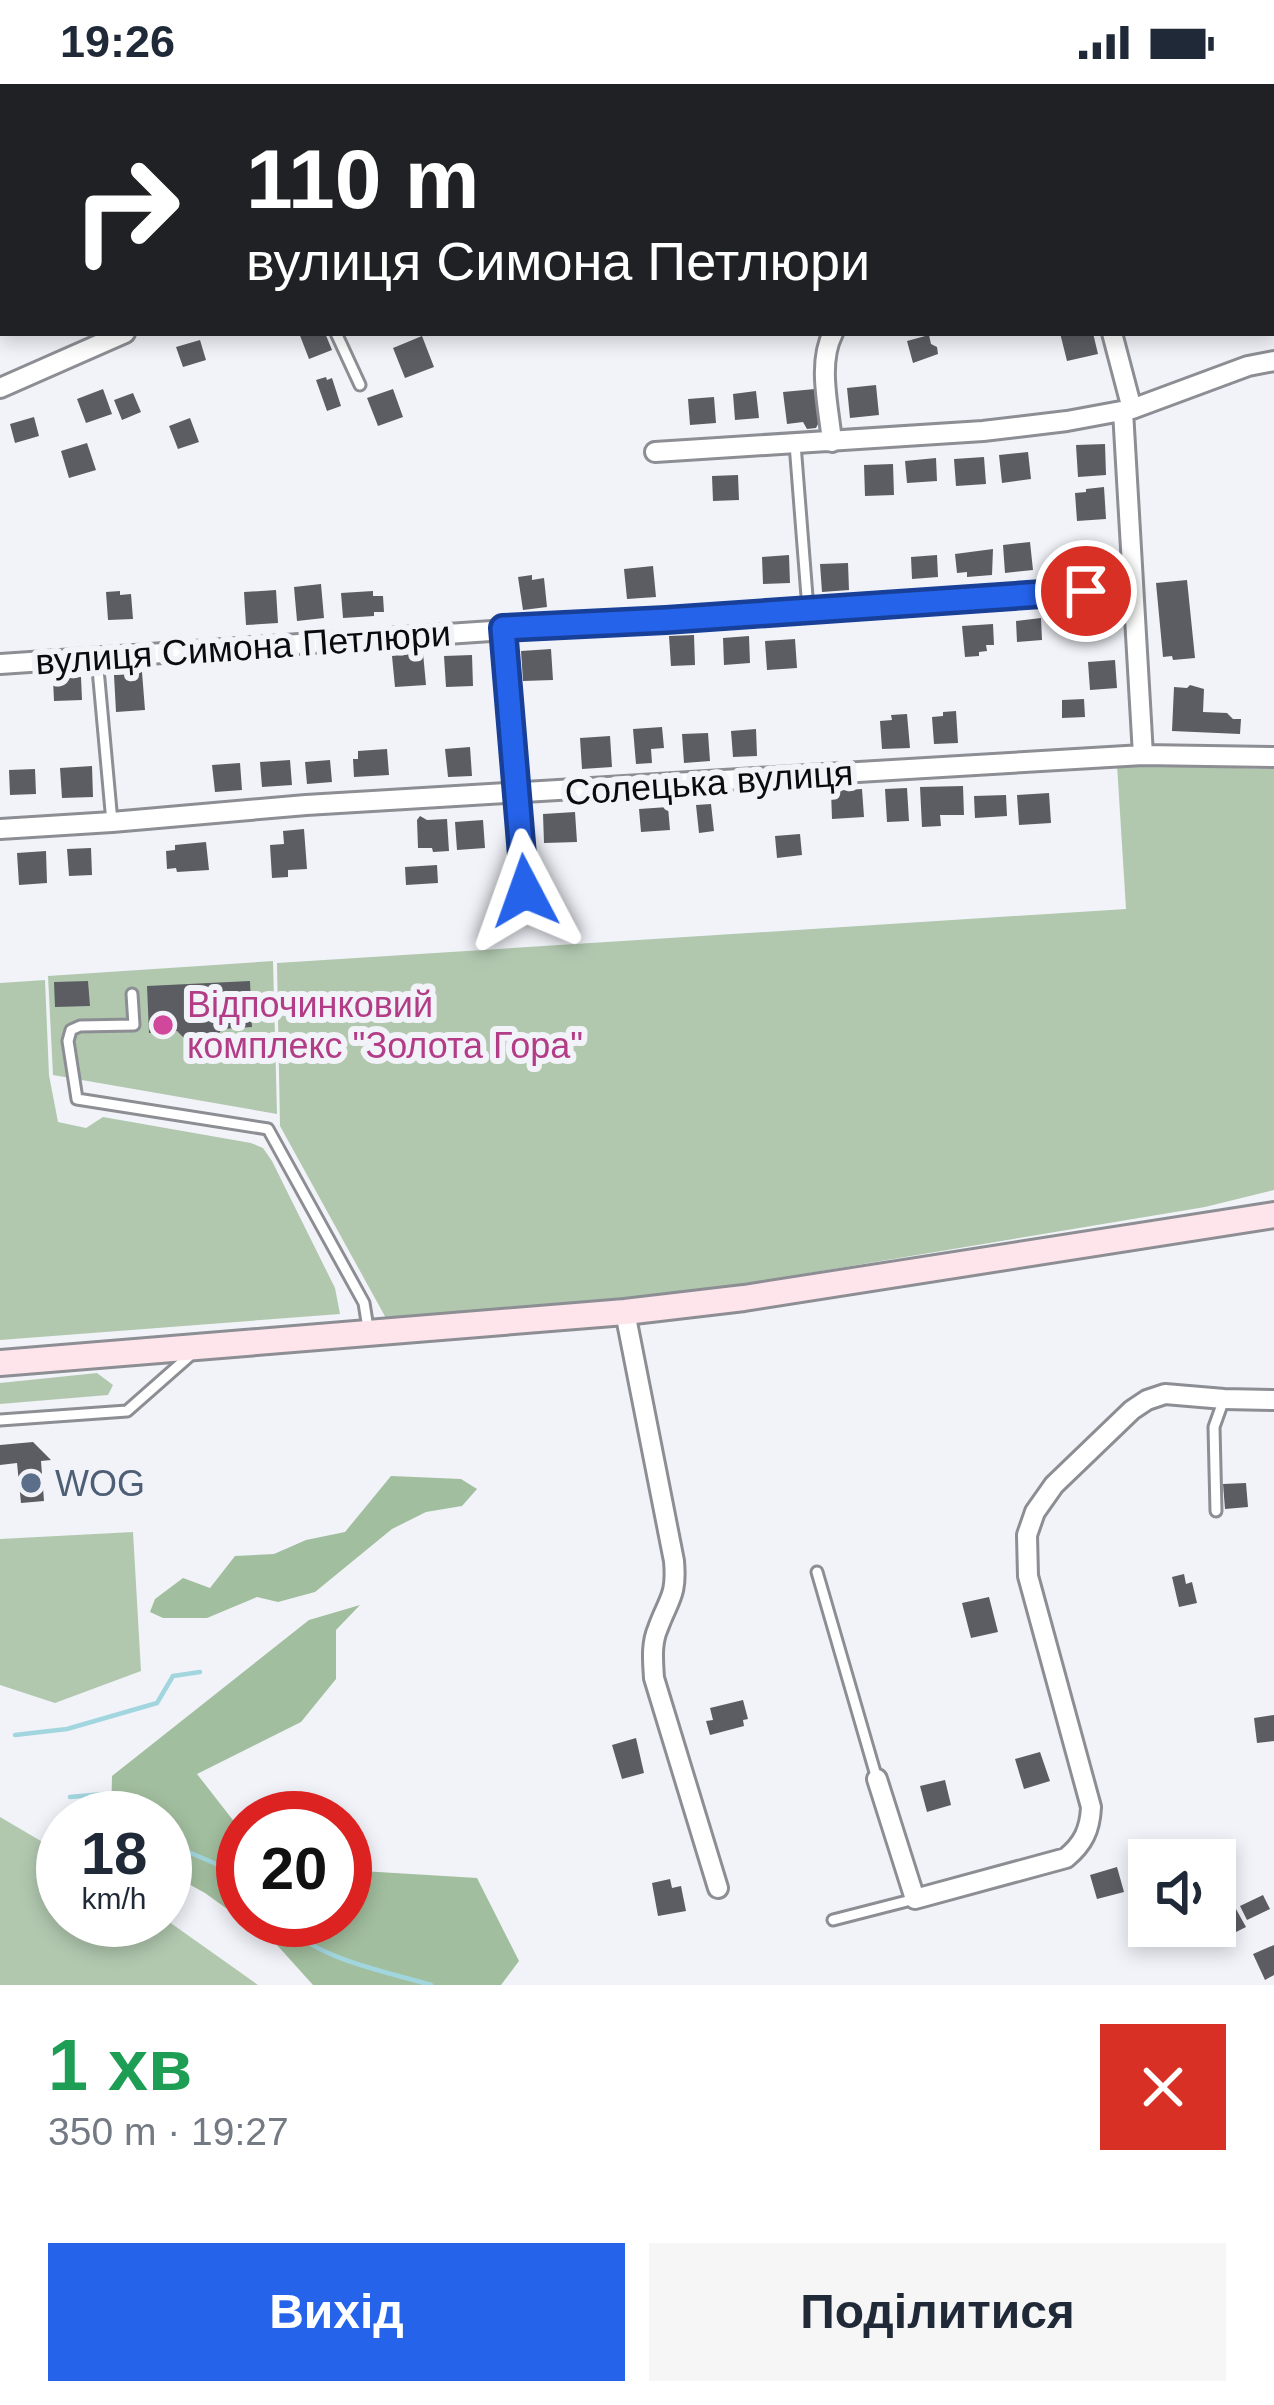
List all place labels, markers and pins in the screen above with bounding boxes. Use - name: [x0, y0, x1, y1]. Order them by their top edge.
- pin: [1035, 540, 1137, 642]
- place label: Відпочинковий комплекс "Золота Гора": [187, 984, 583, 1066]
- marker: Відпочинковий комплекс "Золота Гора": [150, 1012, 176, 1038]
- place label: WOG: [55, 1463, 145, 1504]
- marker: WOG: [18, 1470, 44, 1496]

